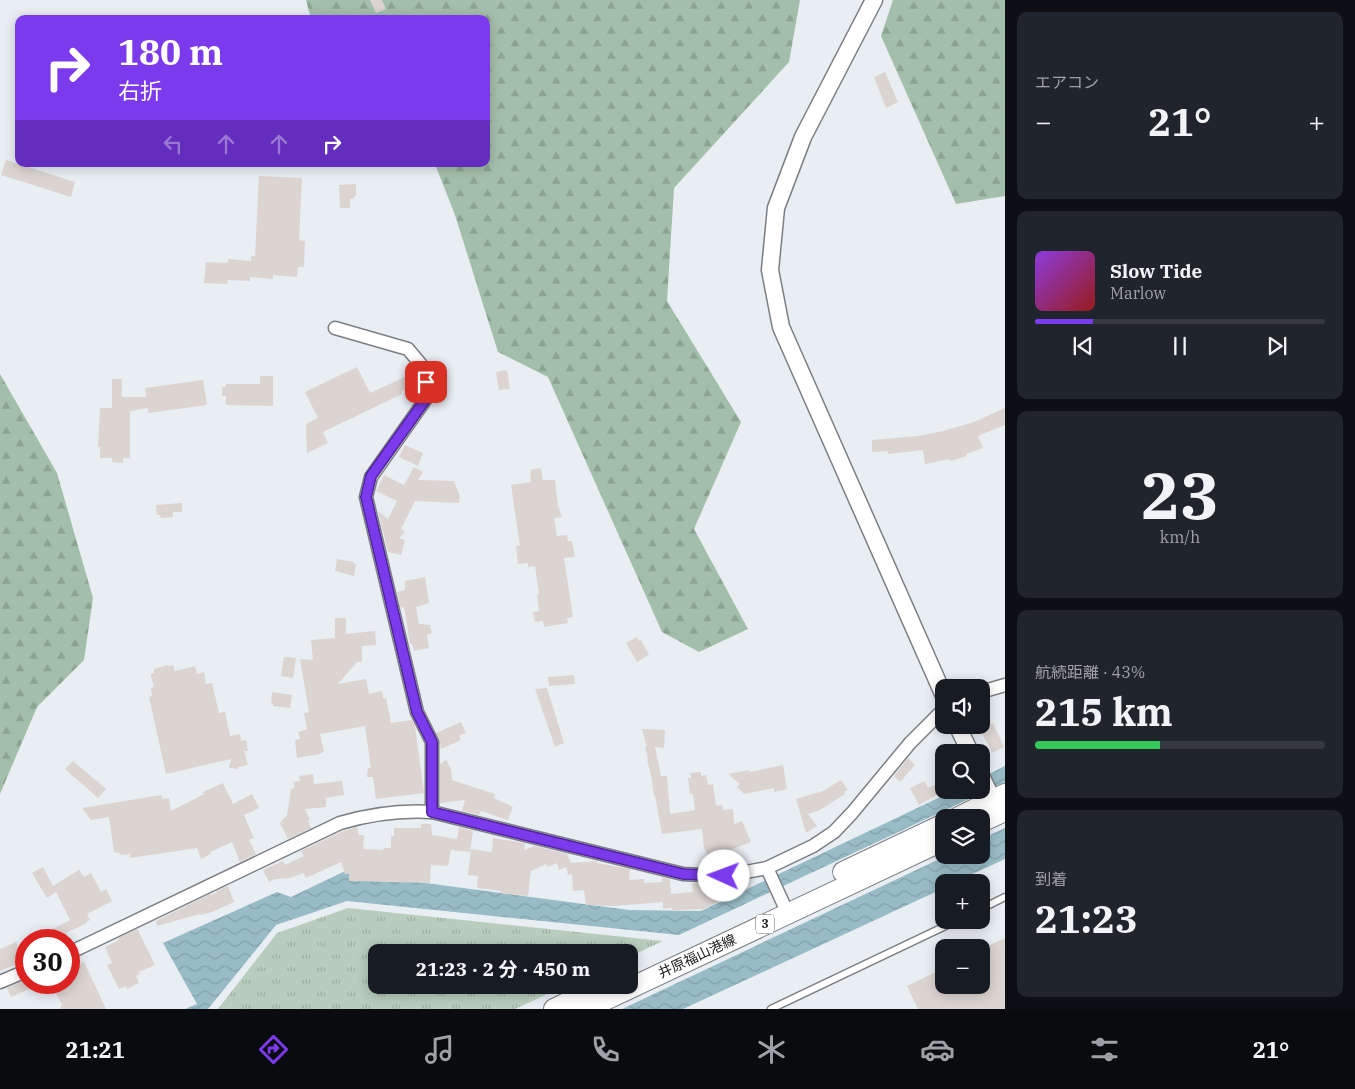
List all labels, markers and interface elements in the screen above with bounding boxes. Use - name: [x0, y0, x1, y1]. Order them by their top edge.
- text: 180 m: [118, 29, 223, 75]
- icon: right: [35, 35, 100, 100]
- text: エアコン: [1035, 72, 1099, 92]
- text: 右折: [118, 76, 162, 105]
- text: 21°: [1148, 97, 1212, 146]
- text: −: [1035, 103, 1052, 140]
- text: +: [1308, 103, 1325, 140]
- icon: left: [159, 130, 187, 158]
- icon: ahead: [212, 130, 240, 158]
- icon: ahead: [265, 130, 293, 158]
- icon: right: [318, 130, 346, 158]
- text: Slow Tide: [1110, 259, 1202, 283]
- text: Marlow: [1110, 283, 1166, 303]
- icon: previous: [1069, 332, 1097, 360]
- icon: pause: [1166, 332, 1194, 360]
- icon: next: [1263, 332, 1291, 360]
- pin: [405, 361, 447, 403]
- icon: arrive: [412, 368, 440, 396]
- text: 23: [1141, 452, 1219, 537]
- text: km/h: [1160, 527, 1200, 547]
- text: 航続距離 · 43%: [1035, 662, 1145, 682]
- map controls: [935, 679, 990, 994]
- button: sound: [935, 679, 990, 734]
- text: 215 km: [1035, 687, 1173, 736]
- button: search: [935, 744, 990, 799]
- button: layers: [935, 809, 990, 864]
- position arrow: [697, 849, 749, 901]
- text: 到着: [1035, 869, 1067, 889]
- button: +: [935, 874, 990, 929]
- text: 21:23: [1035, 894, 1138, 943]
- road number: 3: [756, 914, 774, 934]
- speed limit sign: 30: [15, 929, 80, 994]
- street label: 井原福山港線: [655, 930, 739, 982]
- button: −: [935, 939, 990, 994]
- text: 21:23 · 2 分 · 450 m: [416, 957, 590, 981]
- icon: directions: [256, 1032, 291, 1067]
- icon: music: [422, 1032, 457, 1067]
- icon: phone: [588, 1032, 623, 1067]
- icon: climate: [754, 1032, 789, 1067]
- icon: car: [920, 1032, 955, 1067]
- icon: filters: [1087, 1032, 1122, 1067]
- text: 21:21: [66, 1035, 125, 1064]
- text: 21°: [1253, 1035, 1289, 1064]

